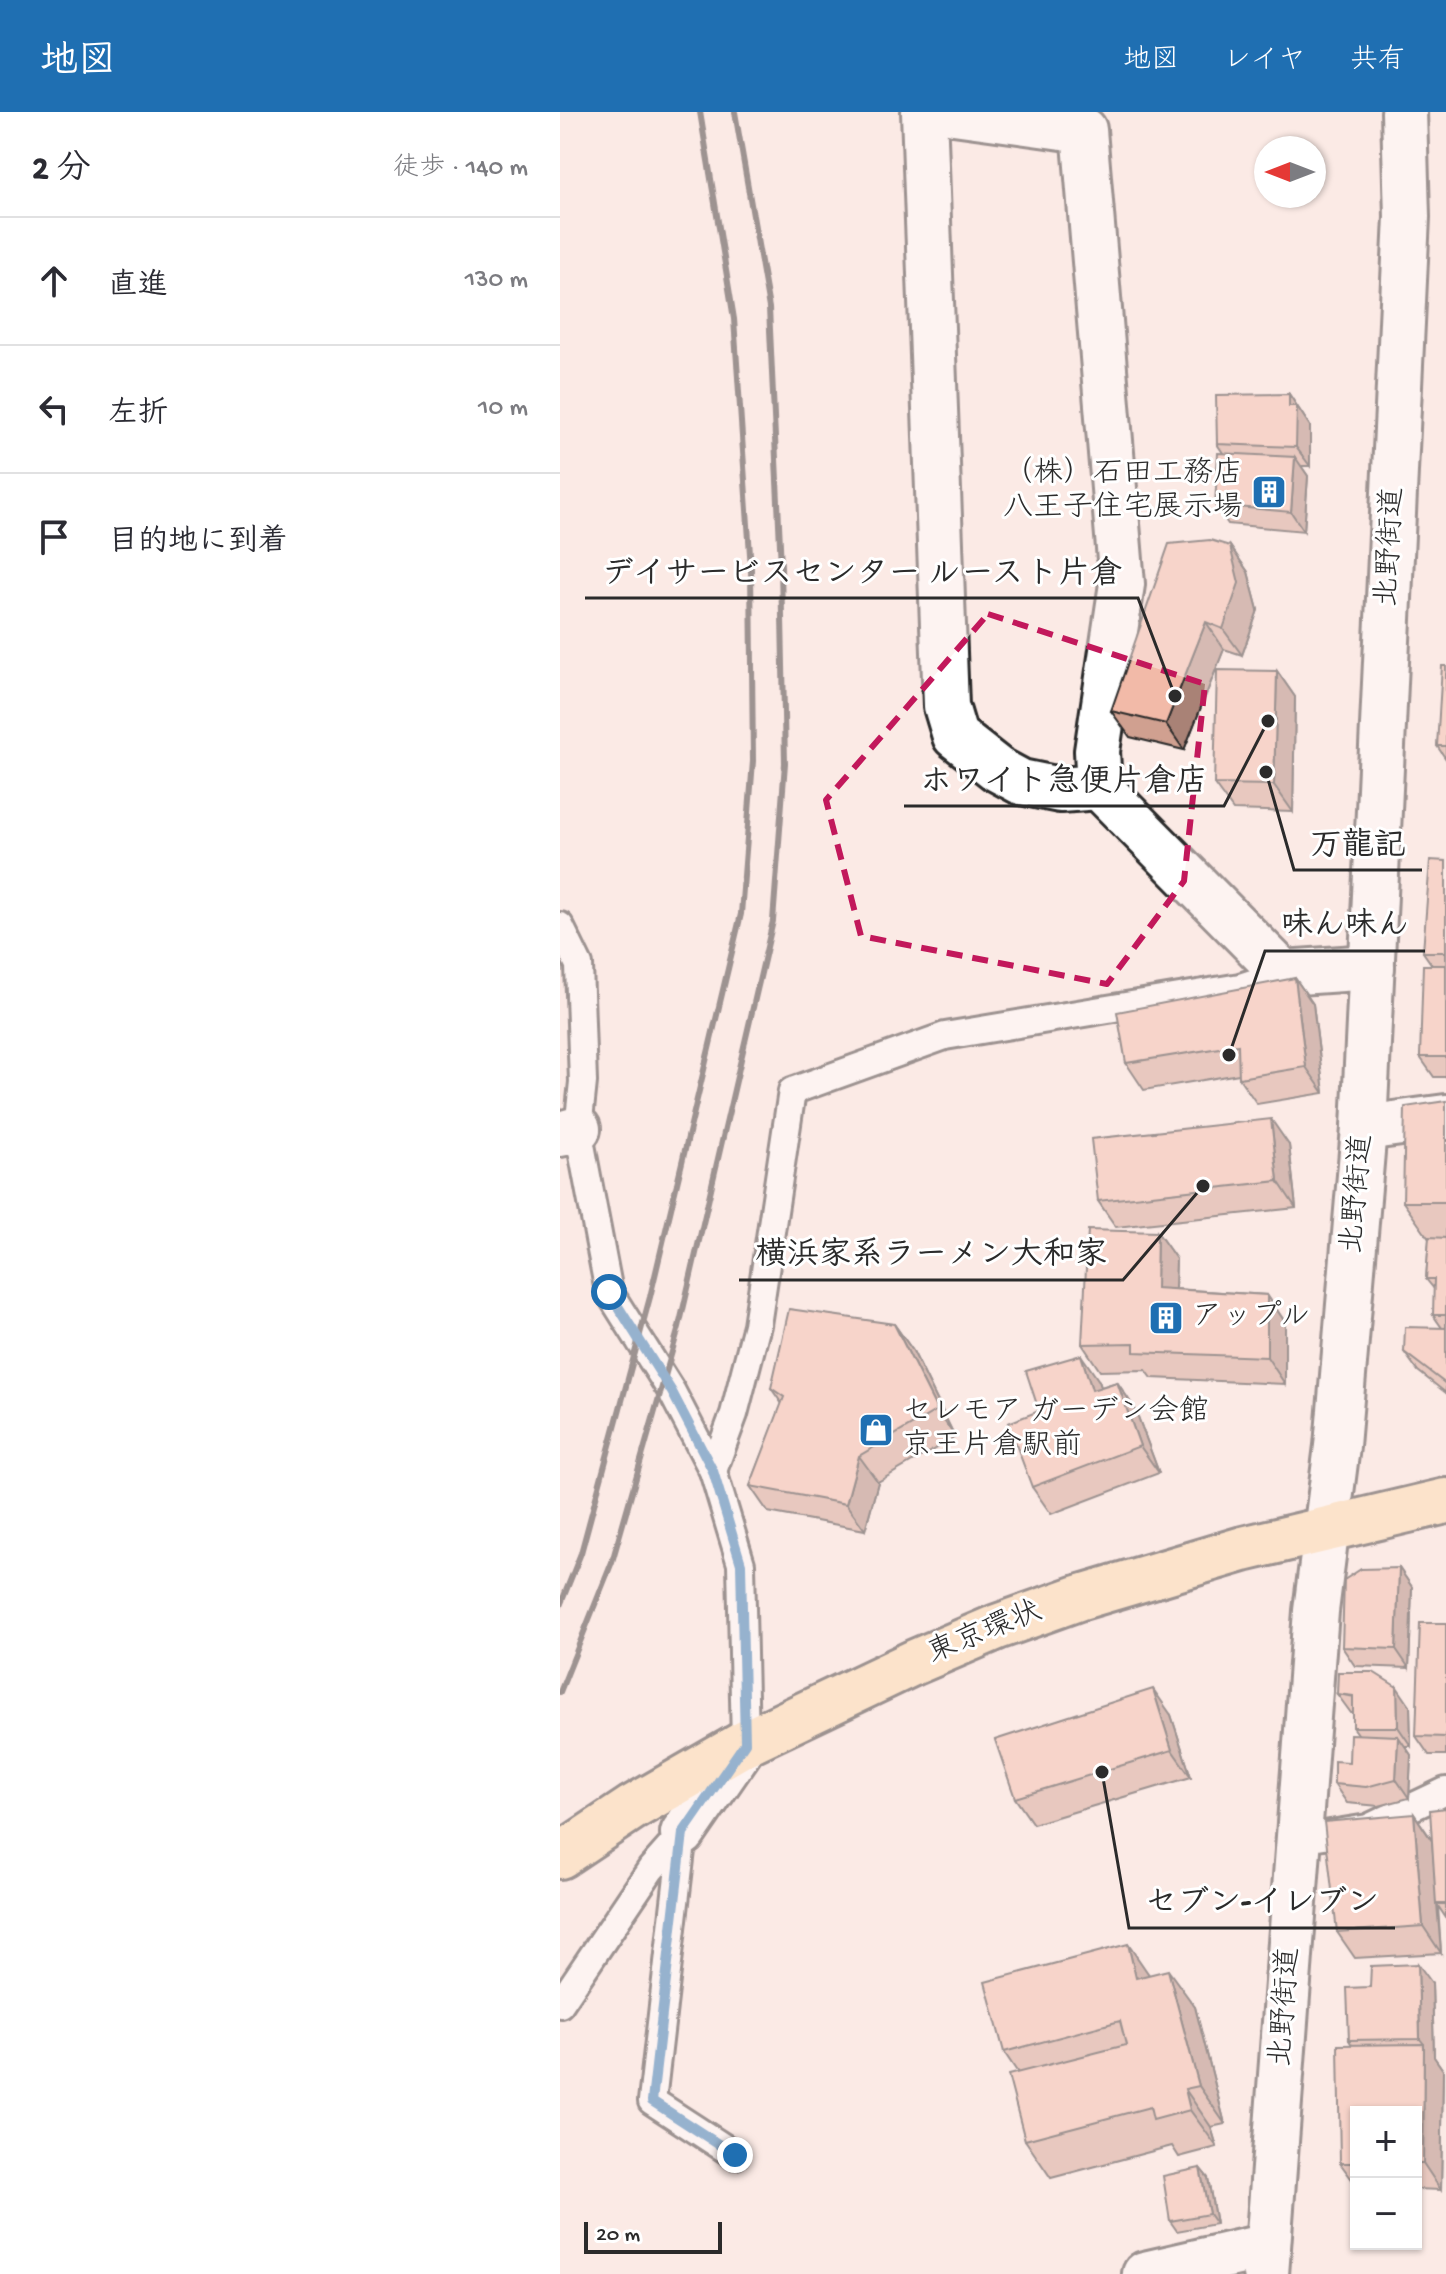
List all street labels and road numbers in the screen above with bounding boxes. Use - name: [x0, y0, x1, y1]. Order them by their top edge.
- street label: 北野街道: [1370, 486, 1413, 608]
- street label: 北野街道: [1335, 1133, 1382, 1255]
- street label: 東京環状: [922, 1593, 1047, 1673]
- street label: 北野街道: [1264, 1946, 1309, 2068]

